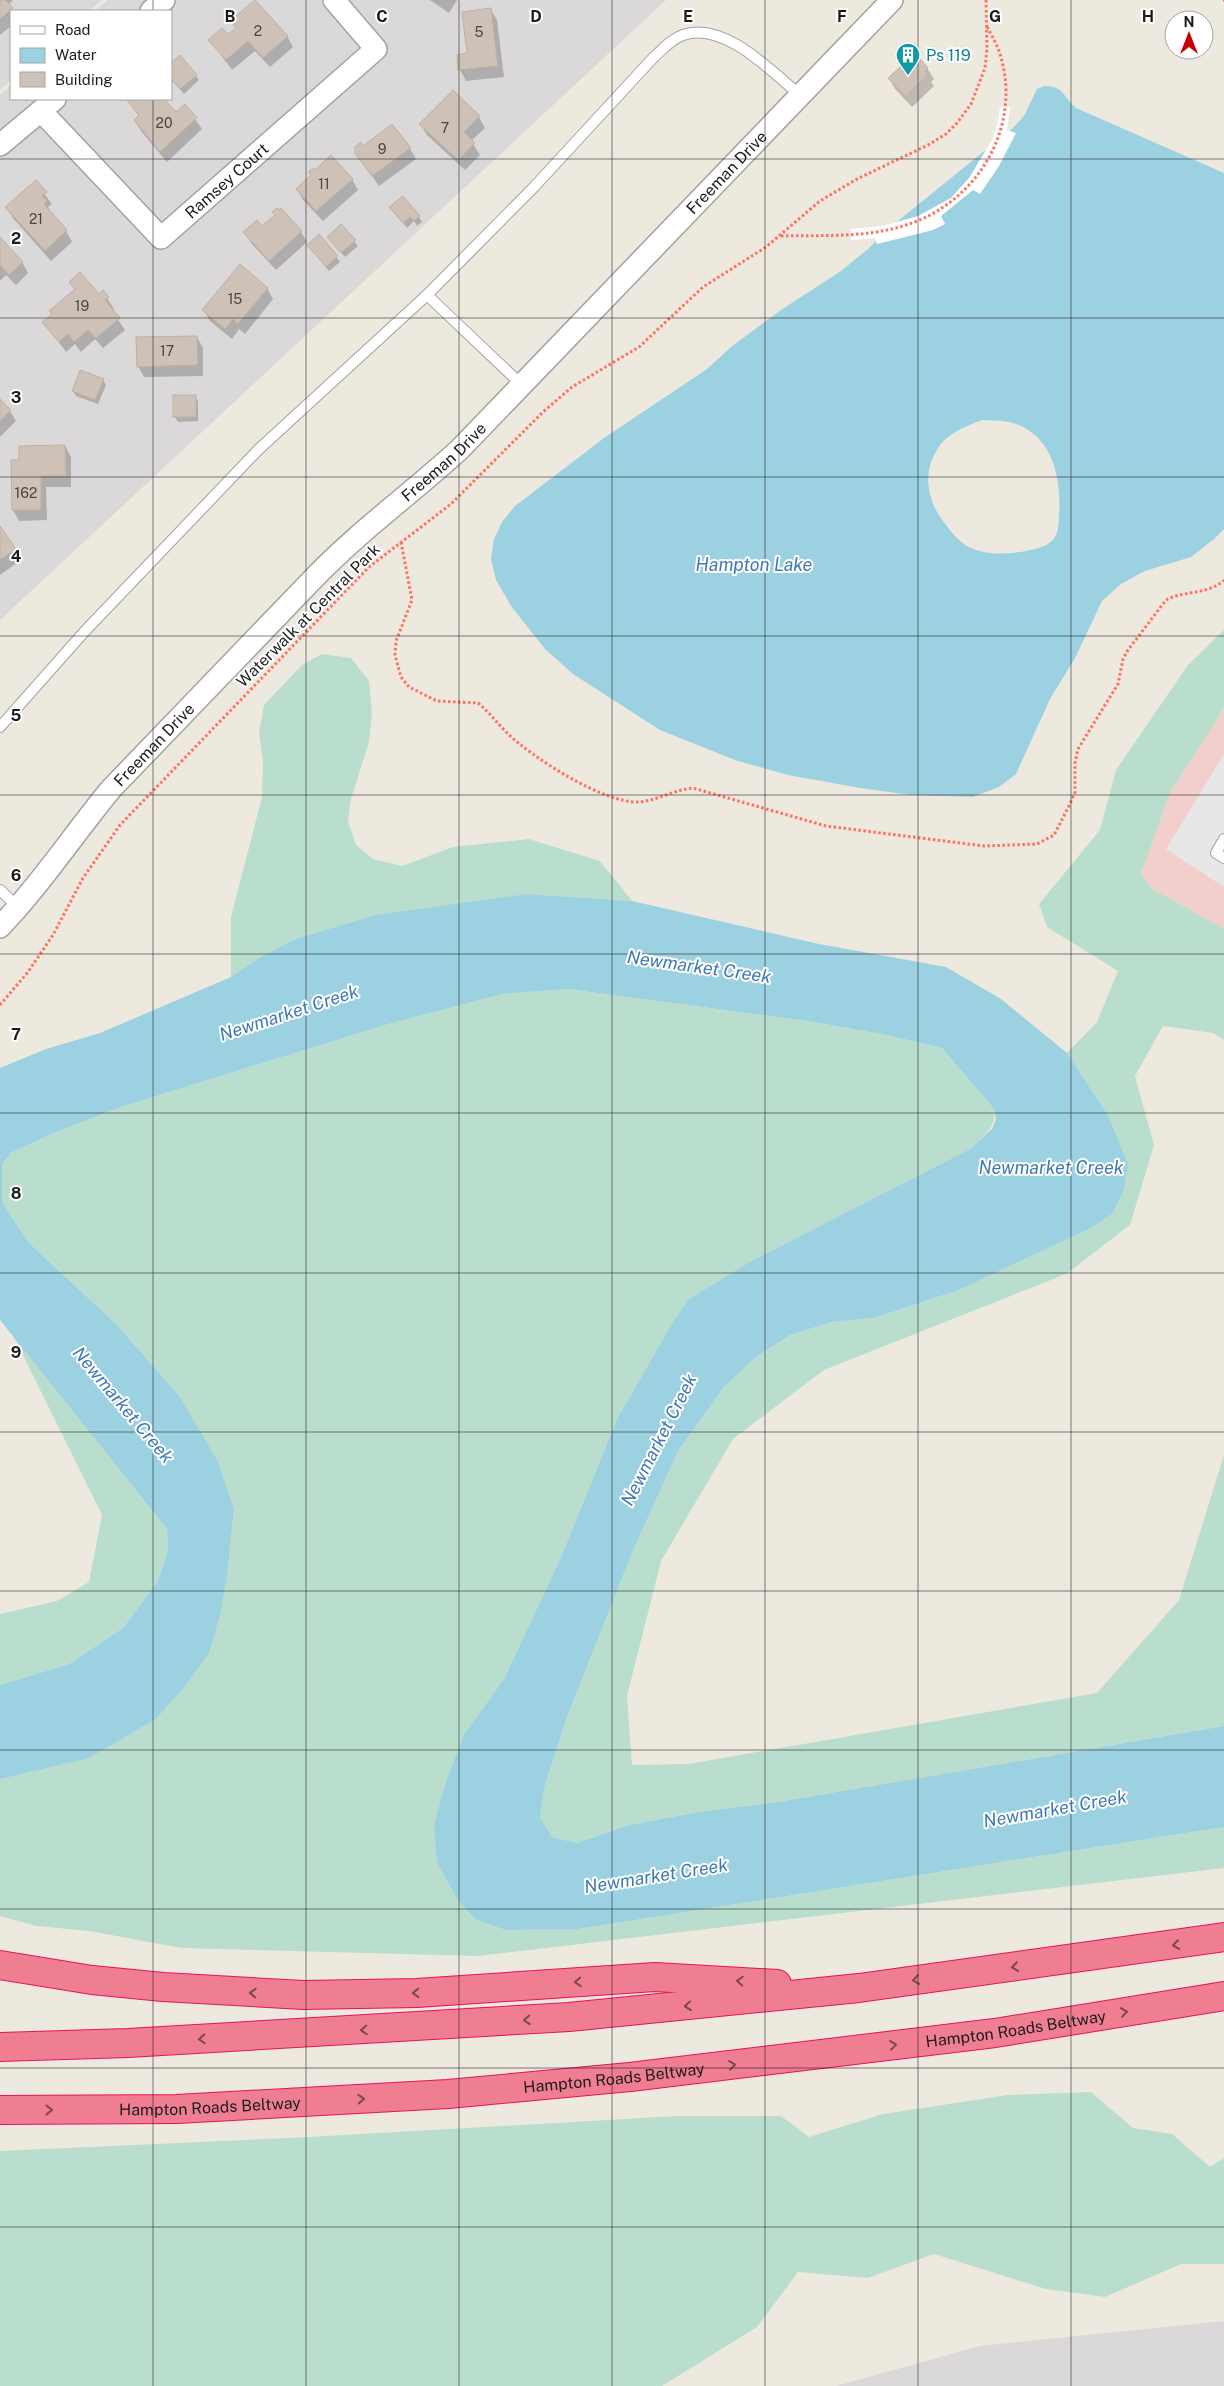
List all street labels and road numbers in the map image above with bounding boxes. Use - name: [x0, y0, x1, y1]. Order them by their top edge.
- street label: Freeman Drive: [682, 127, 771, 218]
- street label: Ramsey Court: [181, 139, 272, 222]
- street label: Freeman Drive: [398, 419, 490, 506]
- street label: Waterwalk at Central Park: [233, 540, 384, 691]
- street label: Freeman Drive: [110, 699, 198, 790]
- street label: Hampton Roads Beltway: [925, 2006, 1108, 2051]
- street label: Hampton Roads Beltway: [522, 2059, 706, 2097]
- street label: Hampton Roads Beltway: [119, 2093, 302, 2119]

